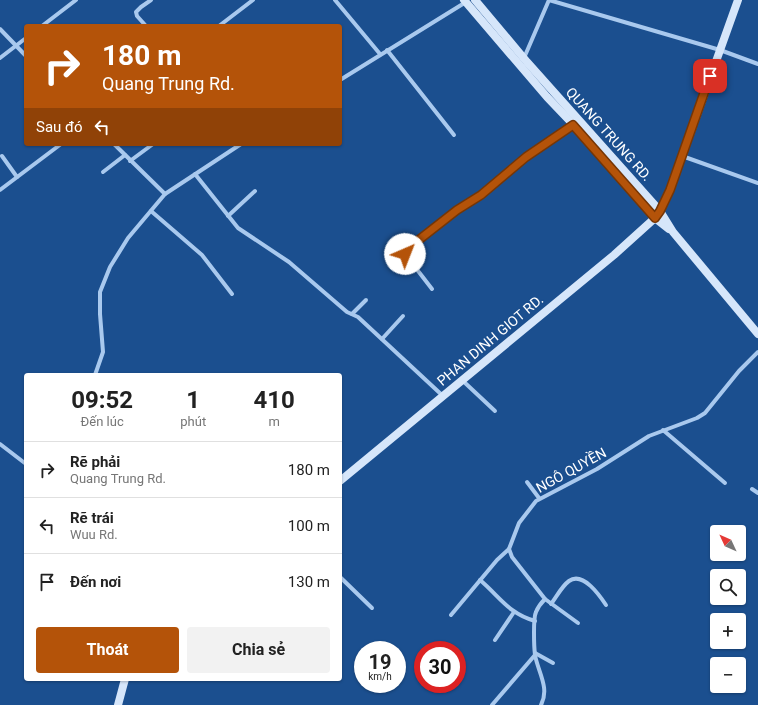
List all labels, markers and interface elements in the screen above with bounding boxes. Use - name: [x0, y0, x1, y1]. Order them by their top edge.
- text: 180 m: [102, 39, 181, 72]
- icon: right: [36, 40, 88, 92]
- pin: [693, 59, 727, 93]
- icon: arrive: [699, 65, 721, 87]
- text: Quang Trung Rd.: [102, 73, 235, 94]
- street label: QUANG TRUNG RD.: [563, 84, 655, 184]
- icon: left: [91, 116, 113, 138]
- text: Sau đó: [36, 118, 83, 136]
- position arrow: [384, 233, 426, 275]
- street label: PHAN DINH GIOT RD.: [434, 291, 546, 389]
- text: 09:52: [71, 386, 133, 414]
- text: 1: [186, 386, 200, 414]
- text: 410: [253, 386, 295, 414]
- text: Đến lúc: [81, 414, 124, 429]
- text: phút: [180, 414, 206, 429]
- text: m: [268, 414, 280, 429]
- street label: NGÔ QUYỀN: [532, 442, 609, 496]
- text: Rẽ phải: [70, 453, 120, 471]
- icon: right: [36, 459, 58, 481]
- text: 180 m: [288, 461, 330, 479]
- text: Quang Trung Rd.: [70, 471, 166, 486]
- text: Rẽ trái: [70, 509, 114, 527]
- icon: left: [36, 515, 58, 537]
- text: 100 m: [288, 517, 330, 535]
- north arrow: [710, 525, 746, 561]
- map controls: [710, 525, 746, 693]
- text: Wuu Rd.: [70, 527, 118, 542]
- button: search: [710, 569, 746, 605]
- icon: arrive: [36, 571, 58, 593]
- text: Đến nơi: [70, 573, 121, 591]
- text: 130 m: [288, 573, 330, 591]
- button: +: [710, 613, 746, 649]
- button: Thoát: [36, 627, 179, 673]
- button: Chia sẻ: [187, 627, 330, 673]
- speed limit sign: 30: [414, 641, 466, 693]
- text: 19: [369, 650, 391, 674]
- button: −: [710, 657, 746, 693]
- text: km/h: [368, 671, 392, 682]

